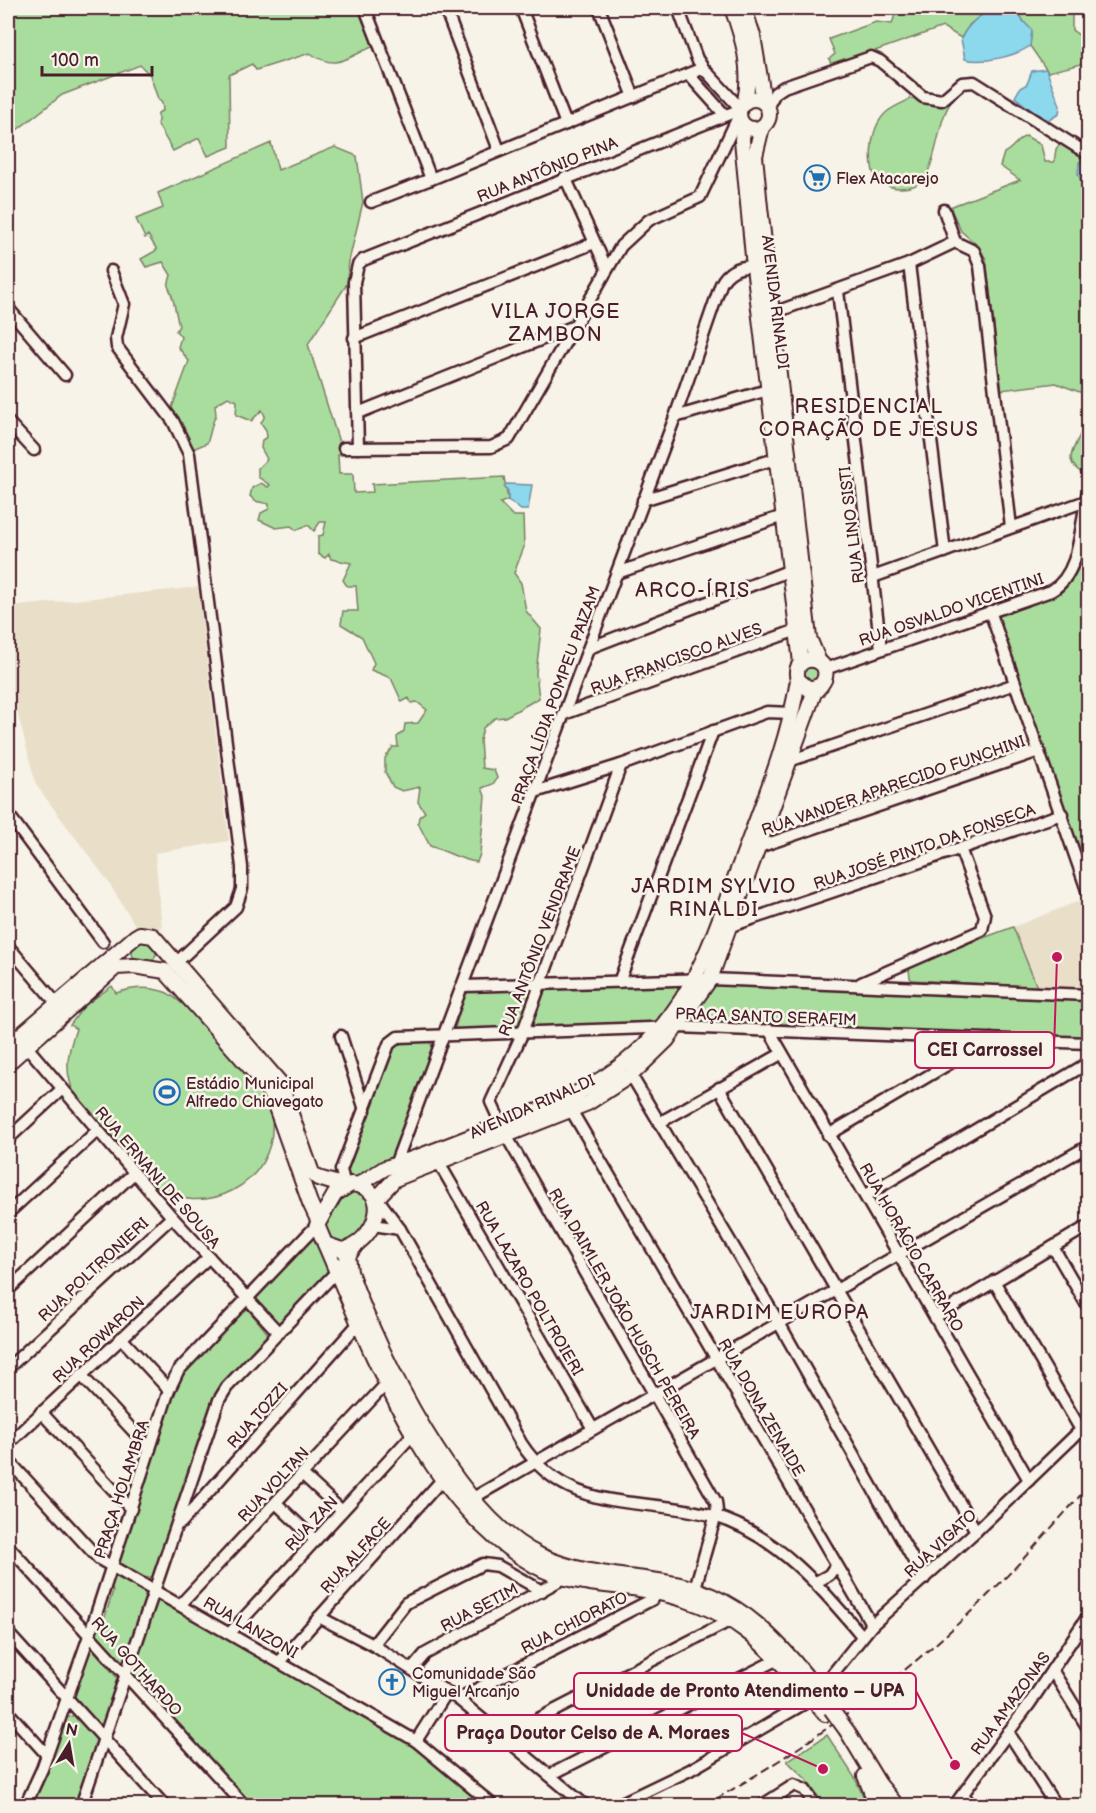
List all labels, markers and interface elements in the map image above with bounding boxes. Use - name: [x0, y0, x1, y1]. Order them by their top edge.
- scale bar: [42, 39, 152, 77]
- text: 100 m: [51, 50, 99, 71]
- street label: RUA ANTÔNIO PINA: [474, 132, 621, 207]
- supermarket icon: Flex Atacarejo: [802, 163, 832, 193]
- place label: Flex Atacarejo: [836, 170, 939, 189]
- street label: AVENIDA RINALDI: [757, 234, 792, 370]
- district label: VILA JORGE ZAMBON: [491, 300, 621, 347]
- district label: RESIDENCIAL CORAÇÃO DE JESUS: [759, 395, 979, 442]
- street label: RUA LINO SISTI: [836, 465, 869, 584]
- street label: RUA OSVALDO VICENTINI: [857, 570, 1046, 651]
- district label: ARCO-ÍRIS: [635, 578, 751, 603]
- street label: PRAÇA LÍDIA POMPEU PAIZAM: [506, 583, 605, 807]
- street label: RUA FRANCISCO ALVES: [588, 620, 765, 699]
- street label: RUA VANDER APARECIDO FUNCHINI: [759, 732, 1028, 841]
- street label: RUA JOSÉ PINTO DA FONSECA: [811, 799, 1038, 894]
- street label: RUA ANTÔNIO VENDRAME: [493, 843, 585, 1039]
- district label: JARDIM SYLVIO RINALDI: [631, 875, 797, 922]
- street label: PRAÇA SANTO SERAFIM: [675, 1005, 857, 1030]
- callout: CEI Carrossel: [915, 1032, 1054, 1068]
- text: CEI Carrossel: [927, 1040, 1043, 1061]
- street label: AVENIDA RINALDI: [467, 1071, 598, 1144]
- place label: Estádio Municipal Alfredo Chiavegato: [186, 1075, 324, 1112]
- sports icon: Estádio Municipal Alfredo Chiavegato: [152, 1077, 182, 1107]
- street label: RUA ERNANI DE SOUSA: [90, 1103, 224, 1253]
- street label: RUA HORÁCIO CARRARO: [855, 1159, 969, 1335]
- street label: RUA DAIMLER JOÃO HUSCH PEREIRA: [544, 1185, 704, 1443]
- street label: RUA LAZARO POLTROIERI: [471, 1198, 587, 1379]
- street label: RUA POLTRONIERI: [35, 1214, 153, 1326]
- street label: RUA ROWARON: [49, 1293, 149, 1388]
- district label: JARDIM EUROPA: [690, 1301, 870, 1325]
- street label: RUA DONA ZENAIDE: [713, 1335, 808, 1480]
- street label: RUA TOZZI: [224, 1379, 292, 1452]
- street label: PRAÇA HOLAMBRA: [91, 1417, 154, 1561]
- street label: RUA VOLTAN: [235, 1444, 314, 1526]
- street label: RUA ZAN: [282, 1493, 342, 1556]
- street label: RUA VIGATO: [901, 1506, 981, 1582]
- street label: RUA ALFACE: [317, 1514, 395, 1598]
- street label: RUA SETIM: [438, 1580, 522, 1637]
- street label: RUA CHIORATO: [518, 1588, 631, 1658]
- street label: RUA LANZONI: [200, 1594, 301, 1663]
- street label: RUA GOTHARDO: [87, 1614, 185, 1720]
- street label: RUA AMAZONAS: [967, 1649, 1055, 1759]
- place label: Comunidade São Miguel Arcanjo: [412, 1665, 536, 1702]
- church icon: Comunidade São Miguel Arcanjo: [377, 1667, 407, 1697]
- callout: Unidade de Pronto Atendimento – UPA: [574, 1673, 916, 1709]
- text: Unidade de Pronto Atendimento – UPA: [586, 1681, 905, 1702]
- north arrow: [39, 1714, 99, 1774]
- callout: Praça Doutor Celso de A. Moraes: [445, 1715, 742, 1751]
- text: N: [64, 1720, 79, 1741]
- text: Praça Doutor Celso de A. Moraes: [456, 1723, 730, 1744]

